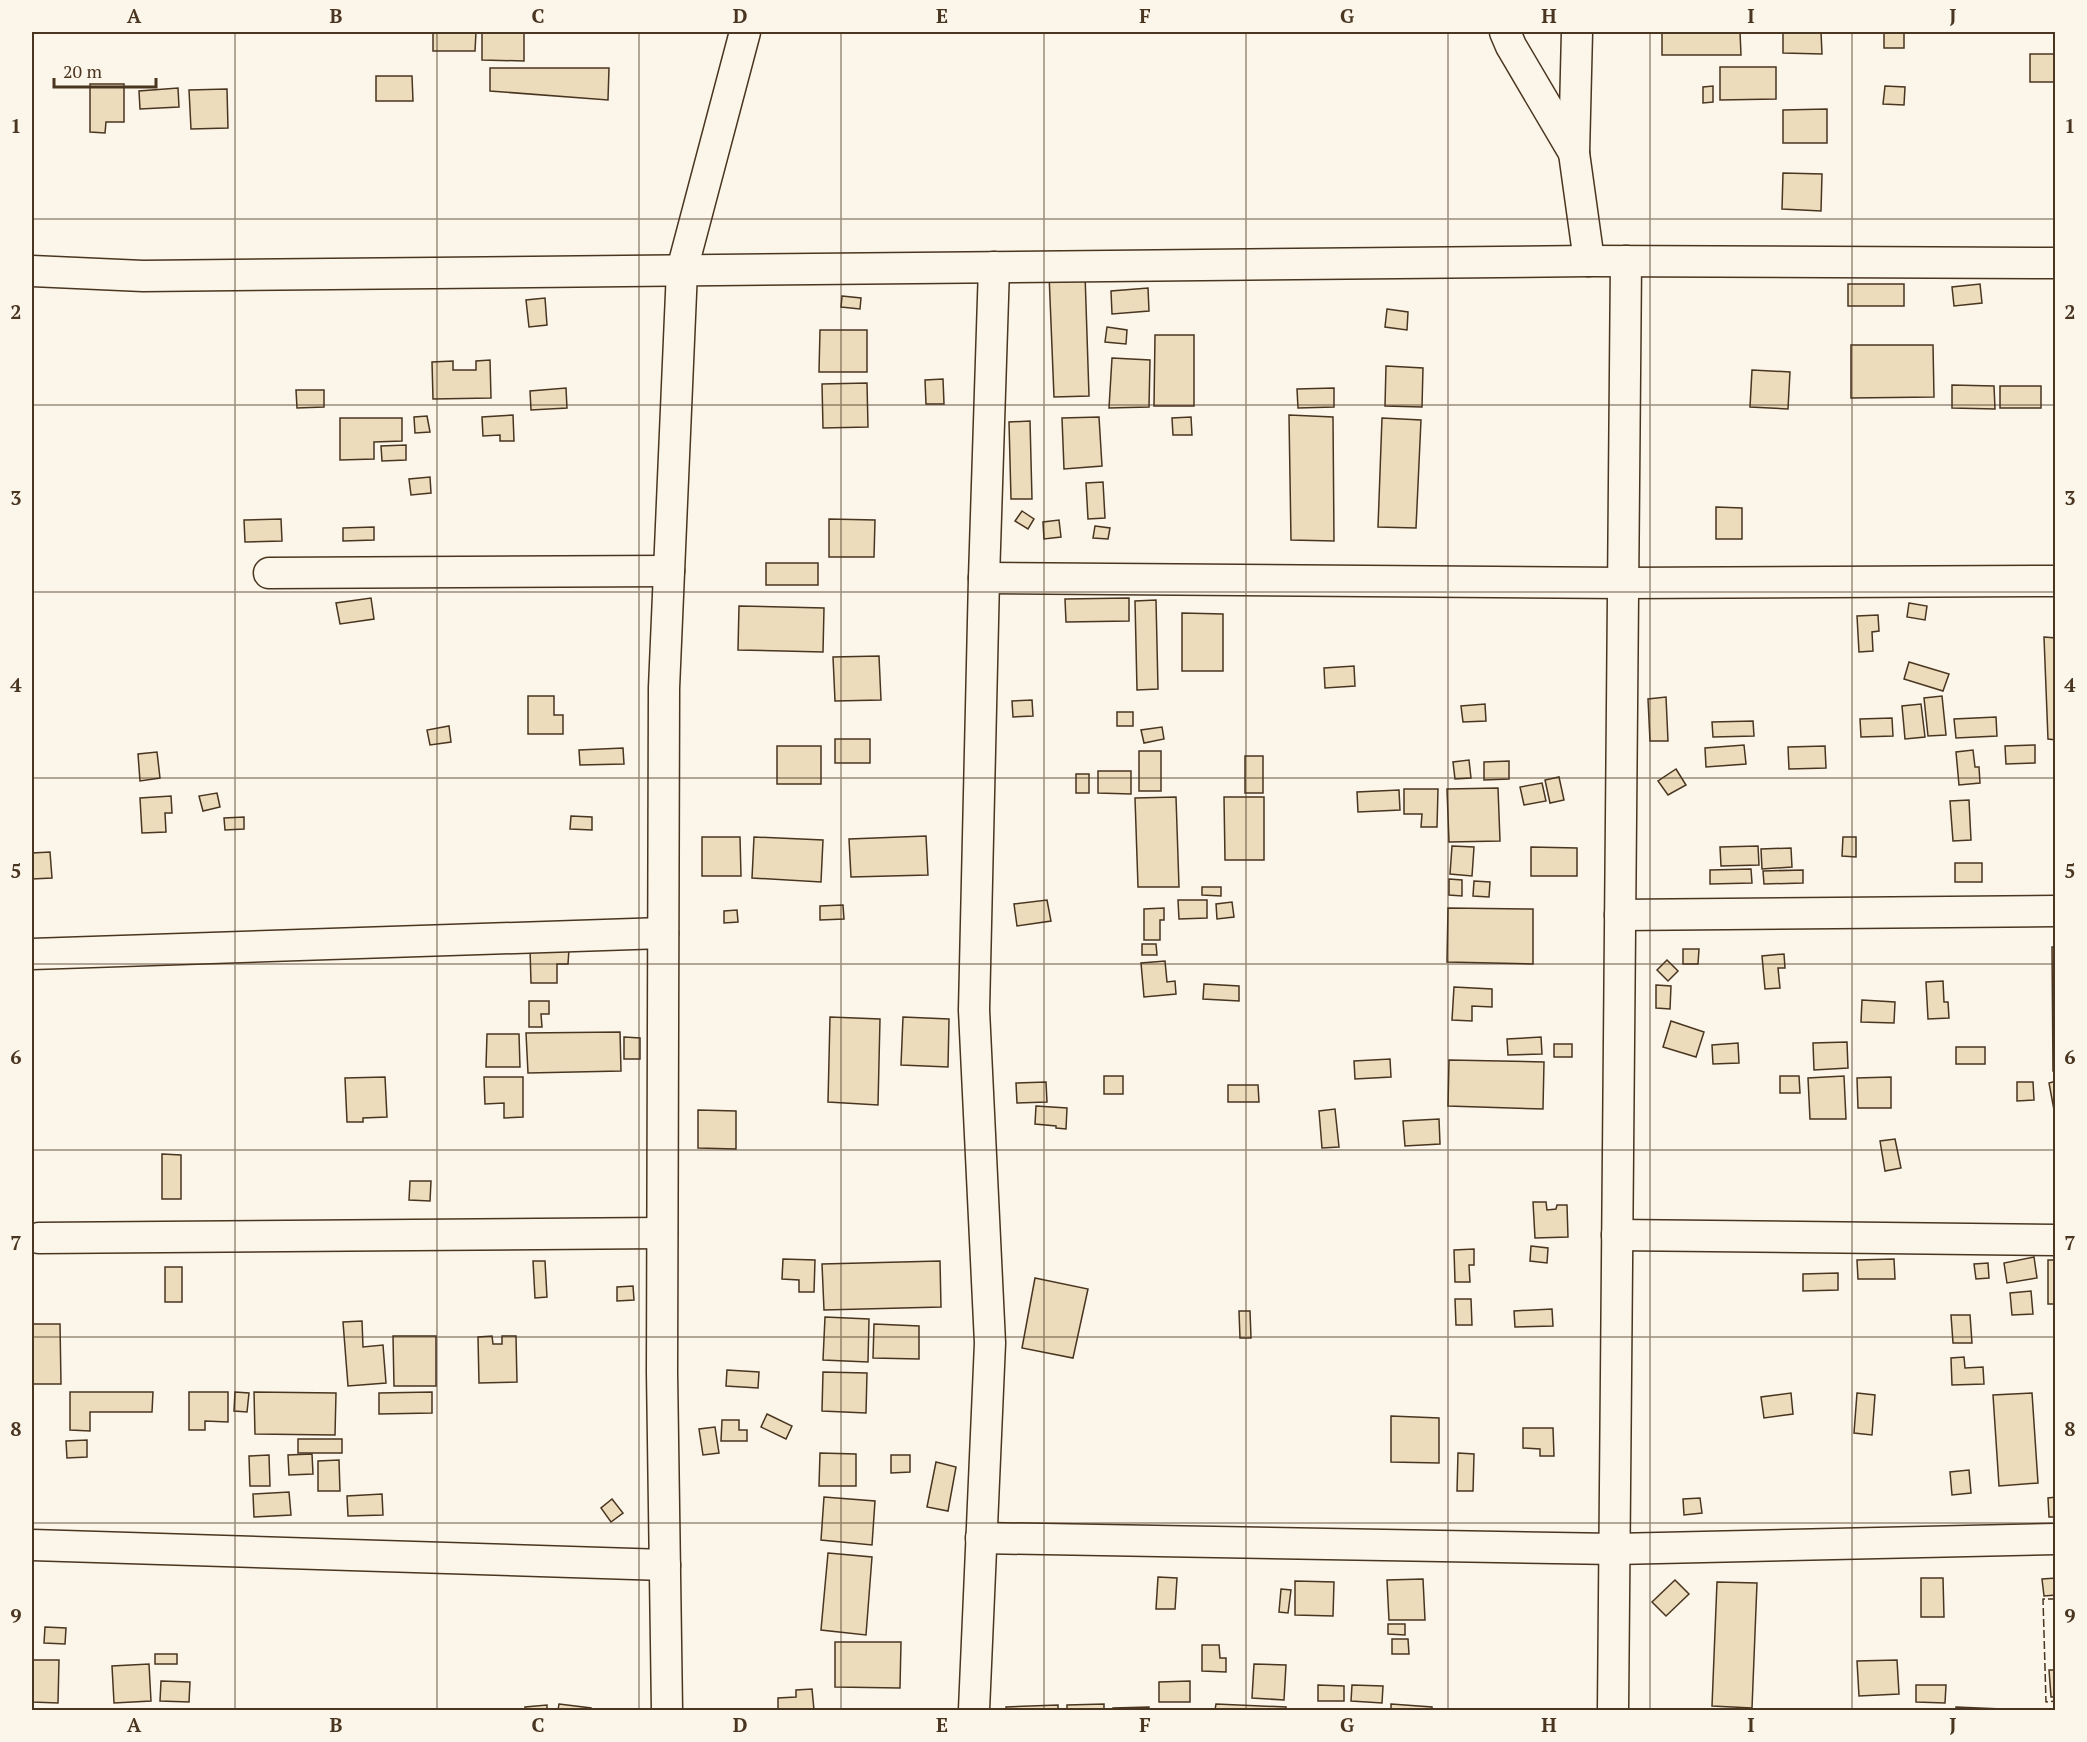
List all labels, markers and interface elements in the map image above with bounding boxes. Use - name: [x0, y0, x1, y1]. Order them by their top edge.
- text: A: [127, 2, 142, 29]
- text: B: [330, 2, 343, 29]
- text: C: [531, 2, 545, 29]
- text: D: [733, 2, 747, 29]
- text: E: [936, 2, 948, 29]
- text: F: [1139, 2, 1151, 29]
- text: G: [1340, 2, 1354, 29]
- text: H: [1541, 2, 1557, 29]
- text: I: [1747, 2, 1755, 29]
- text: J: [1949, 2, 1957, 29]
- scale bar: [54, 51, 156, 89]
- text: 20 m: [63, 59, 103, 83]
- text: 1: [10, 112, 22, 139]
- text: 1: [2064, 112, 2076, 139]
- text: 2: [10, 298, 22, 325]
- text: 2: [2064, 298, 2076, 325]
- text: 3: [10, 484, 22, 511]
- text: 3: [2064, 484, 2076, 511]
- text: 4: [10, 671, 22, 698]
- text: 4: [2064, 671, 2076, 698]
- text: 5: [10, 857, 22, 884]
- text: 5: [2064, 857, 2076, 884]
- text: 6: [10, 1043, 22, 1070]
- text: 6: [2064, 1043, 2076, 1070]
- text: 7: [10, 1229, 22, 1256]
- text: 7: [2064, 1229, 2076, 1256]
- text: 8: [10, 1415, 22, 1442]
- text: 8: [2064, 1415, 2076, 1442]
- text: 9: [10, 1602, 22, 1629]
- text: 9: [2064, 1602, 2076, 1629]
- text: A: [127, 1711, 142, 1738]
- text: B: [330, 1711, 343, 1738]
- text: C: [531, 1711, 545, 1738]
- text: D: [733, 1711, 747, 1738]
- text: E: [936, 1711, 948, 1738]
- text: F: [1139, 1711, 1151, 1738]
- text: G: [1340, 1711, 1354, 1738]
- text: H: [1541, 1711, 1557, 1738]
- text: I: [1747, 1711, 1755, 1738]
- text: J: [1949, 1711, 1957, 1738]

